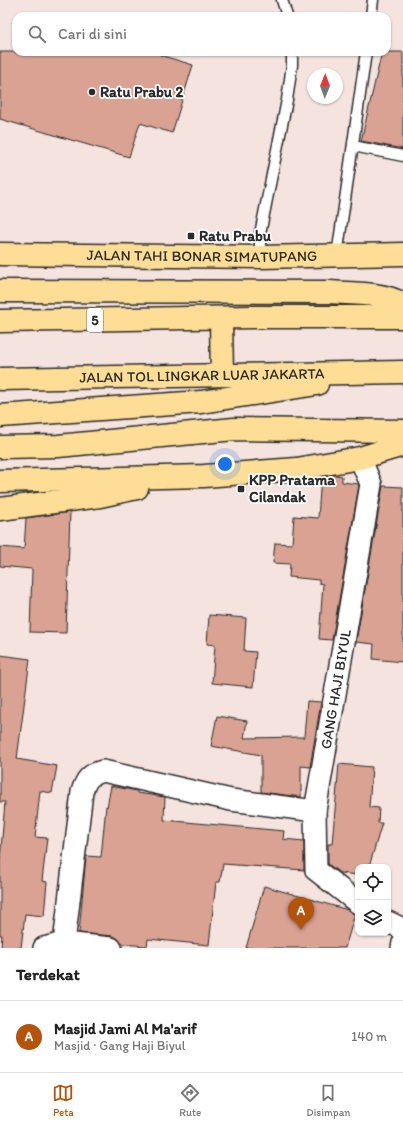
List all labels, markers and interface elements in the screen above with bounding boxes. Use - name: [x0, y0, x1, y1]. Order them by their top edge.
- search box: [12, 12, 391, 56]
- icon: search: [26, 23, 48, 45]
- text: Cari di sini: [58, 25, 127, 43]
- north arrow: [307, 68, 343, 104]
- place label: Ratu Prabu 2: [100, 83, 184, 101]
- marker: Ratu Prabu 2: [87, 87, 97, 97]
- place label: Ratu Prabu: [199, 227, 272, 245]
- marker: Ratu Prabu: [186, 231, 196, 241]
- street label: JALAN TAHI BONAR SIMATUPANG: [87, 246, 318, 266]
- road number: 5: [87, 308, 103, 332]
- street label: JALAN TOL LINGKAR LUAR JAKARTA: [79, 364, 325, 387]
- your location: [215, 454, 235, 474]
- place label: KPP Pratama Cilandak: [249, 471, 335, 506]
- marker: KPP Pratama Cilandak: [236, 484, 246, 494]
- street label: GANG HAJI BIYUL: [317, 628, 355, 750]
- map controls: [355, 864, 391, 936]
- button: locate: [355, 864, 391, 900]
- pin: A: [288, 897, 314, 930]
- button: layers: [355, 900, 391, 936]
- text: Terdekat: [16, 964, 80, 984]
- text: Masjid Jami Al Ma'arif: [54, 1020, 197, 1038]
- text: A: [25, 1029, 33, 1044]
- text: 140 m: [351, 1029, 387, 1044]
- text: Masjid · Gang Haji Biyul: [54, 1038, 186, 1053]
- tab: Peta: [52, 1082, 74, 1119]
- tab: Rute: [179, 1082, 201, 1119]
- tab: Disimpan: [306, 1082, 351, 1119]

